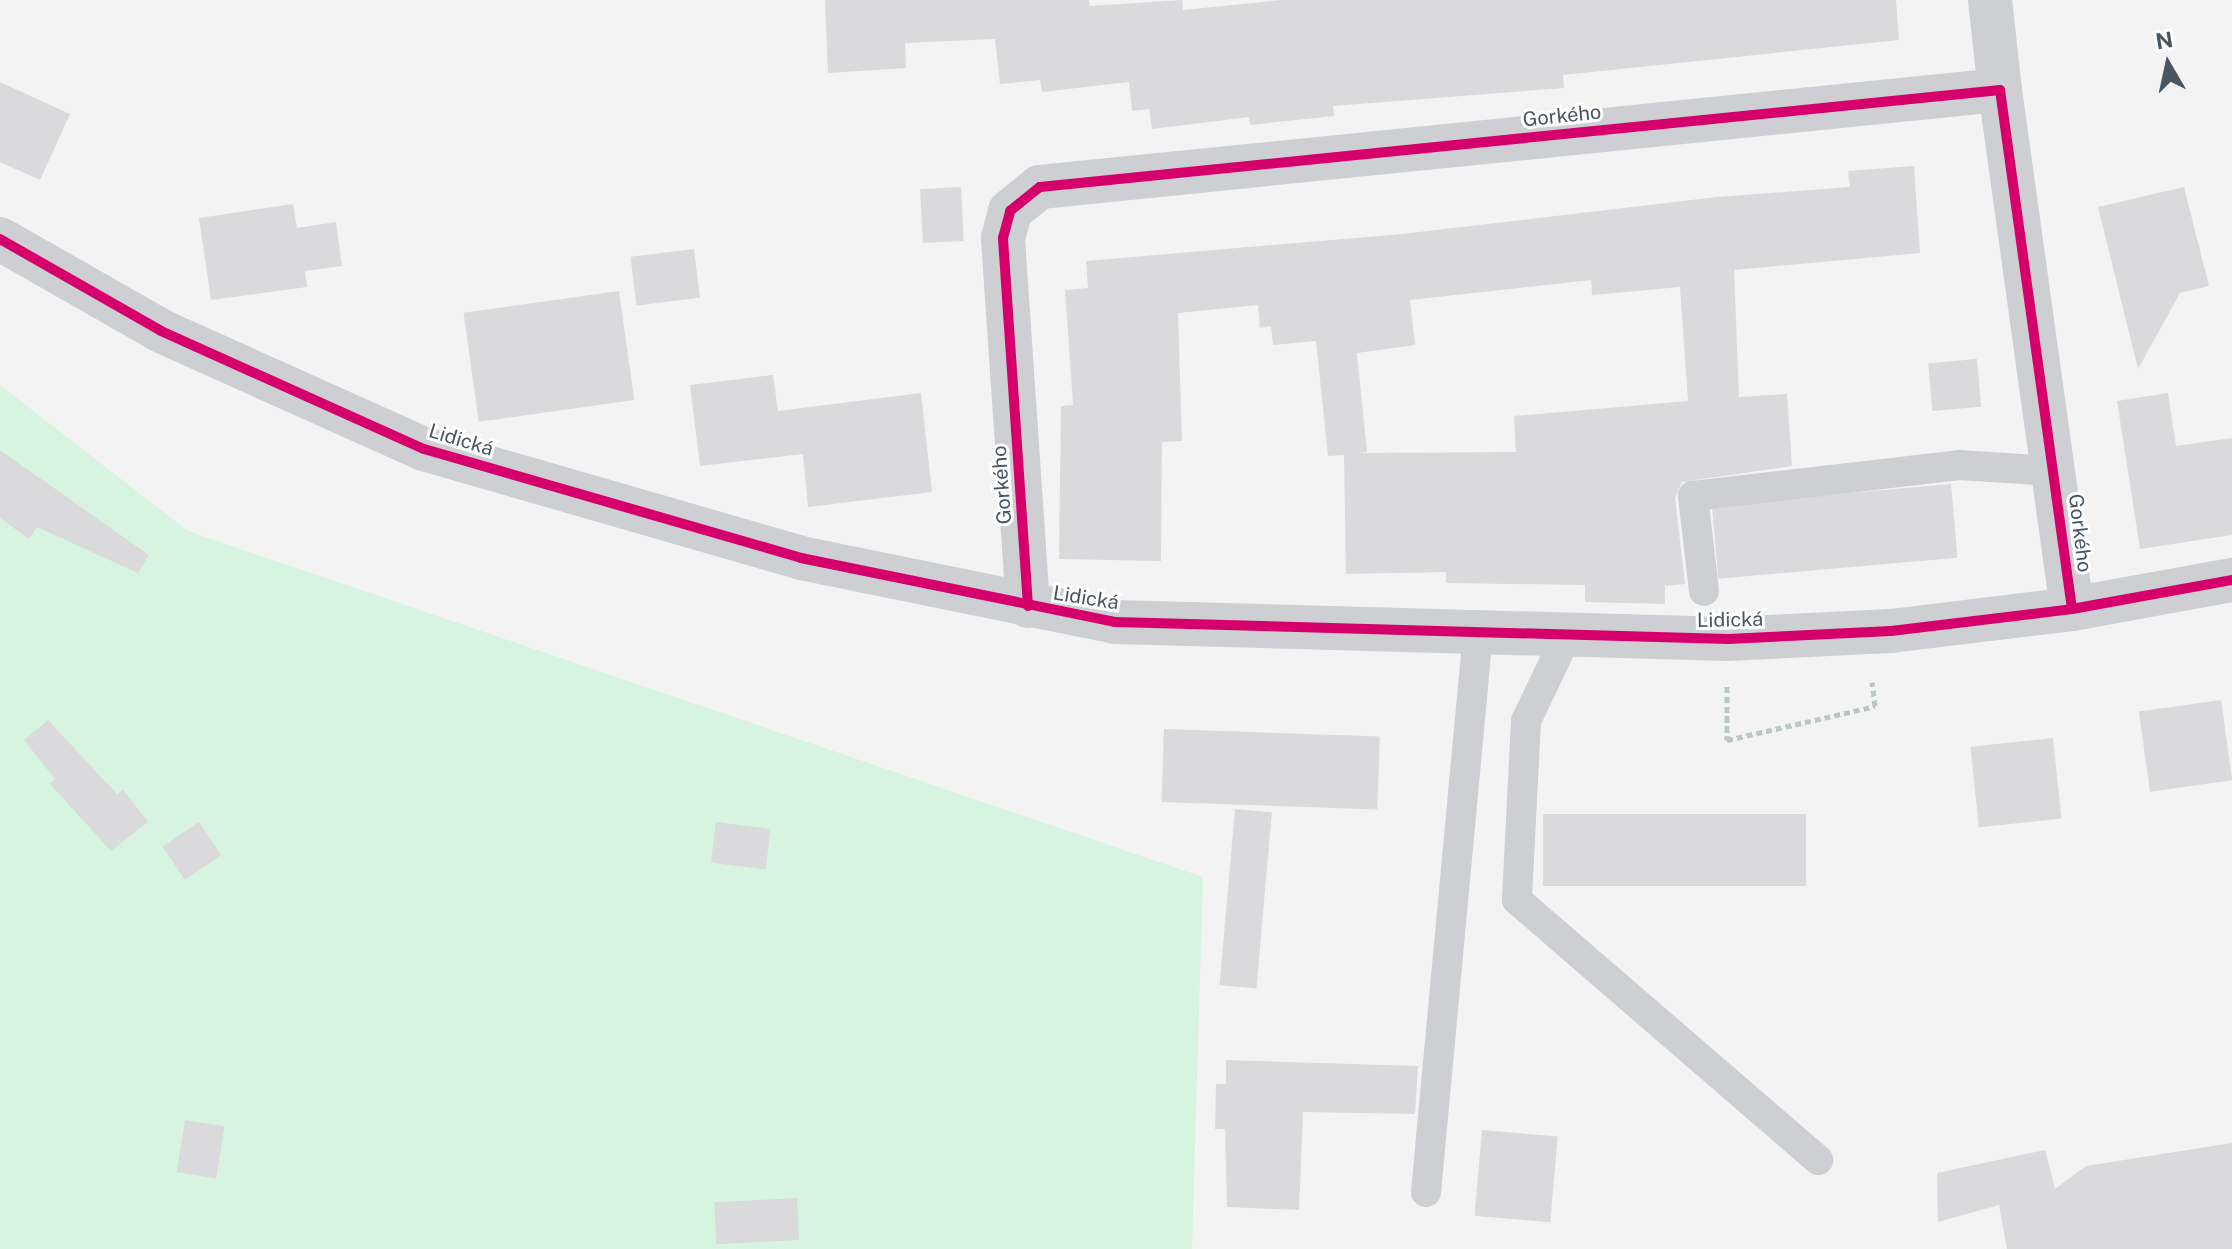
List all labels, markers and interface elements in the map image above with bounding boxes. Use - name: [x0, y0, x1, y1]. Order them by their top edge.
- north arrow: [2128, 24, 2208, 104]
- text: N: [2154, 26, 2175, 54]
- street label: Gorkého: [1522, 100, 1602, 132]
- street label: Lidická: [426, 419, 496, 461]
- street label: Gorkého: [987, 445, 1017, 525]
- street label: Gorkého: [2063, 492, 2097, 574]
- street label: Lidická: [1051, 581, 1121, 615]
- street label: Lidická: [1697, 607, 1763, 633]

